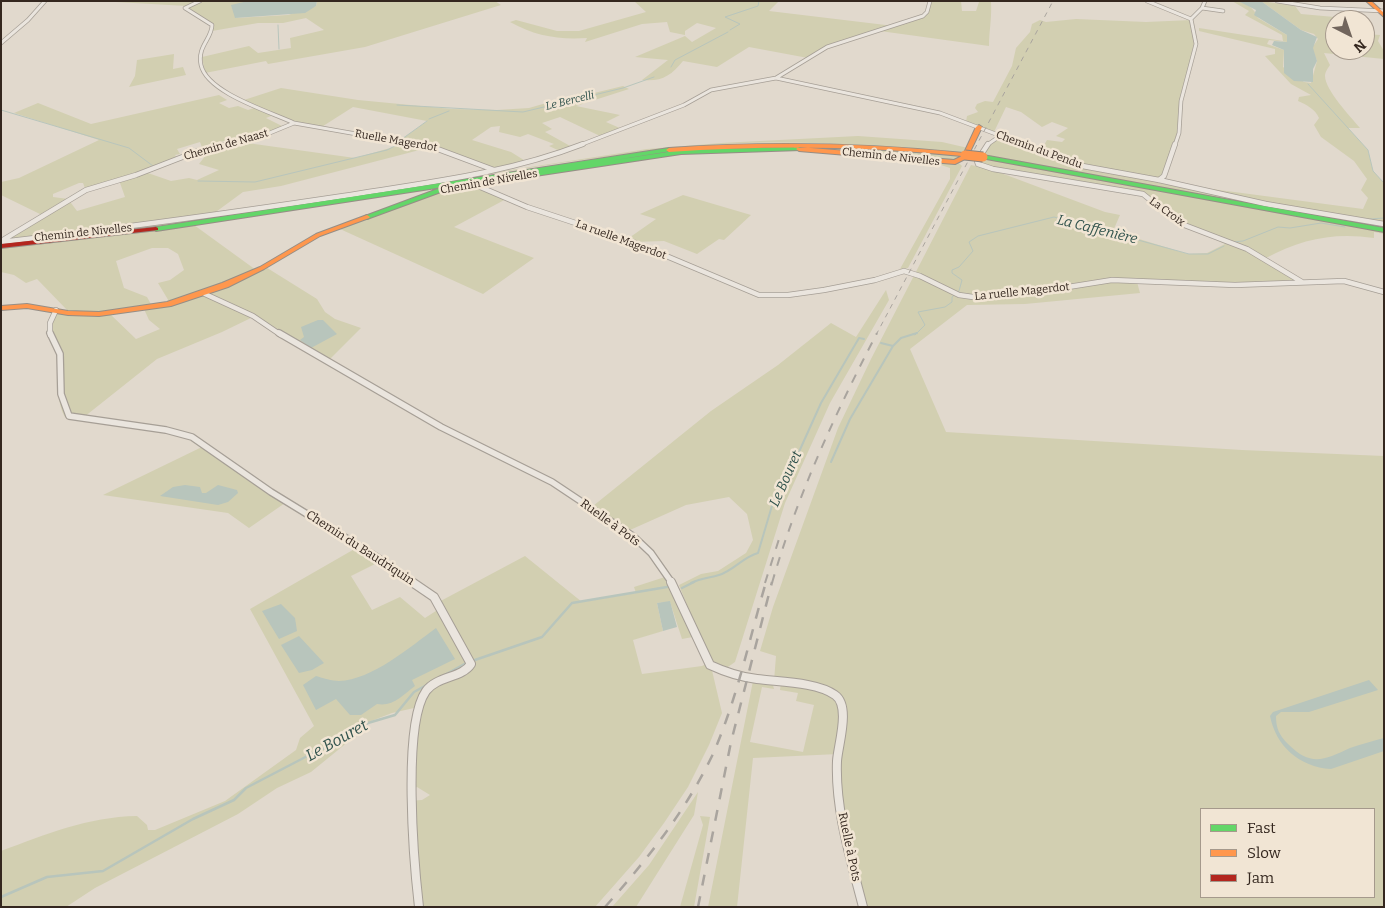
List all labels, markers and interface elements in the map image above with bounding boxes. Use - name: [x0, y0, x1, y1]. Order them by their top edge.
- north arrow: [1325, 10, 1375, 60]
- text: N: [1350, 36, 1369, 56]
- water label: Le Bercelli: [544, 89, 596, 113]
- street label: Chemin de Naast: [182, 127, 270, 163]
- street label: Ruelle Magerdot: [354, 127, 438, 155]
- street label: Chemin du Pendu: [994, 128, 1084, 172]
- street label: Chemin de Nivelles: [841, 145, 941, 169]
- street label: Chemin de Nivelles: [439, 167, 539, 197]
- street label: La Croix: [1147, 195, 1187, 229]
- water label: La Caffenière: [1055, 212, 1139, 248]
- street label: La ruelle Magerdot: [574, 217, 668, 263]
- street label: Chemin de Nivelles: [33, 221, 133, 245]
- street label: La ruelle Magerdot: [974, 280, 1070, 304]
- water label: Le Bouret: [766, 448, 806, 510]
- street label: Ruelle à Pots: [577, 496, 643, 550]
- street label: Chemin du Baudriquin: [303, 508, 417, 588]
- water label: Le Bouret: [303, 716, 371, 766]
- legend: [1200, 808, 1375, 898]
- street label: Ruelle à Pots: [835, 811, 863, 883]
- text: Fast: [1247, 819, 1276, 837]
- text: Slow: [1247, 844, 1281, 862]
- text: Jam: [1247, 869, 1274, 887]

